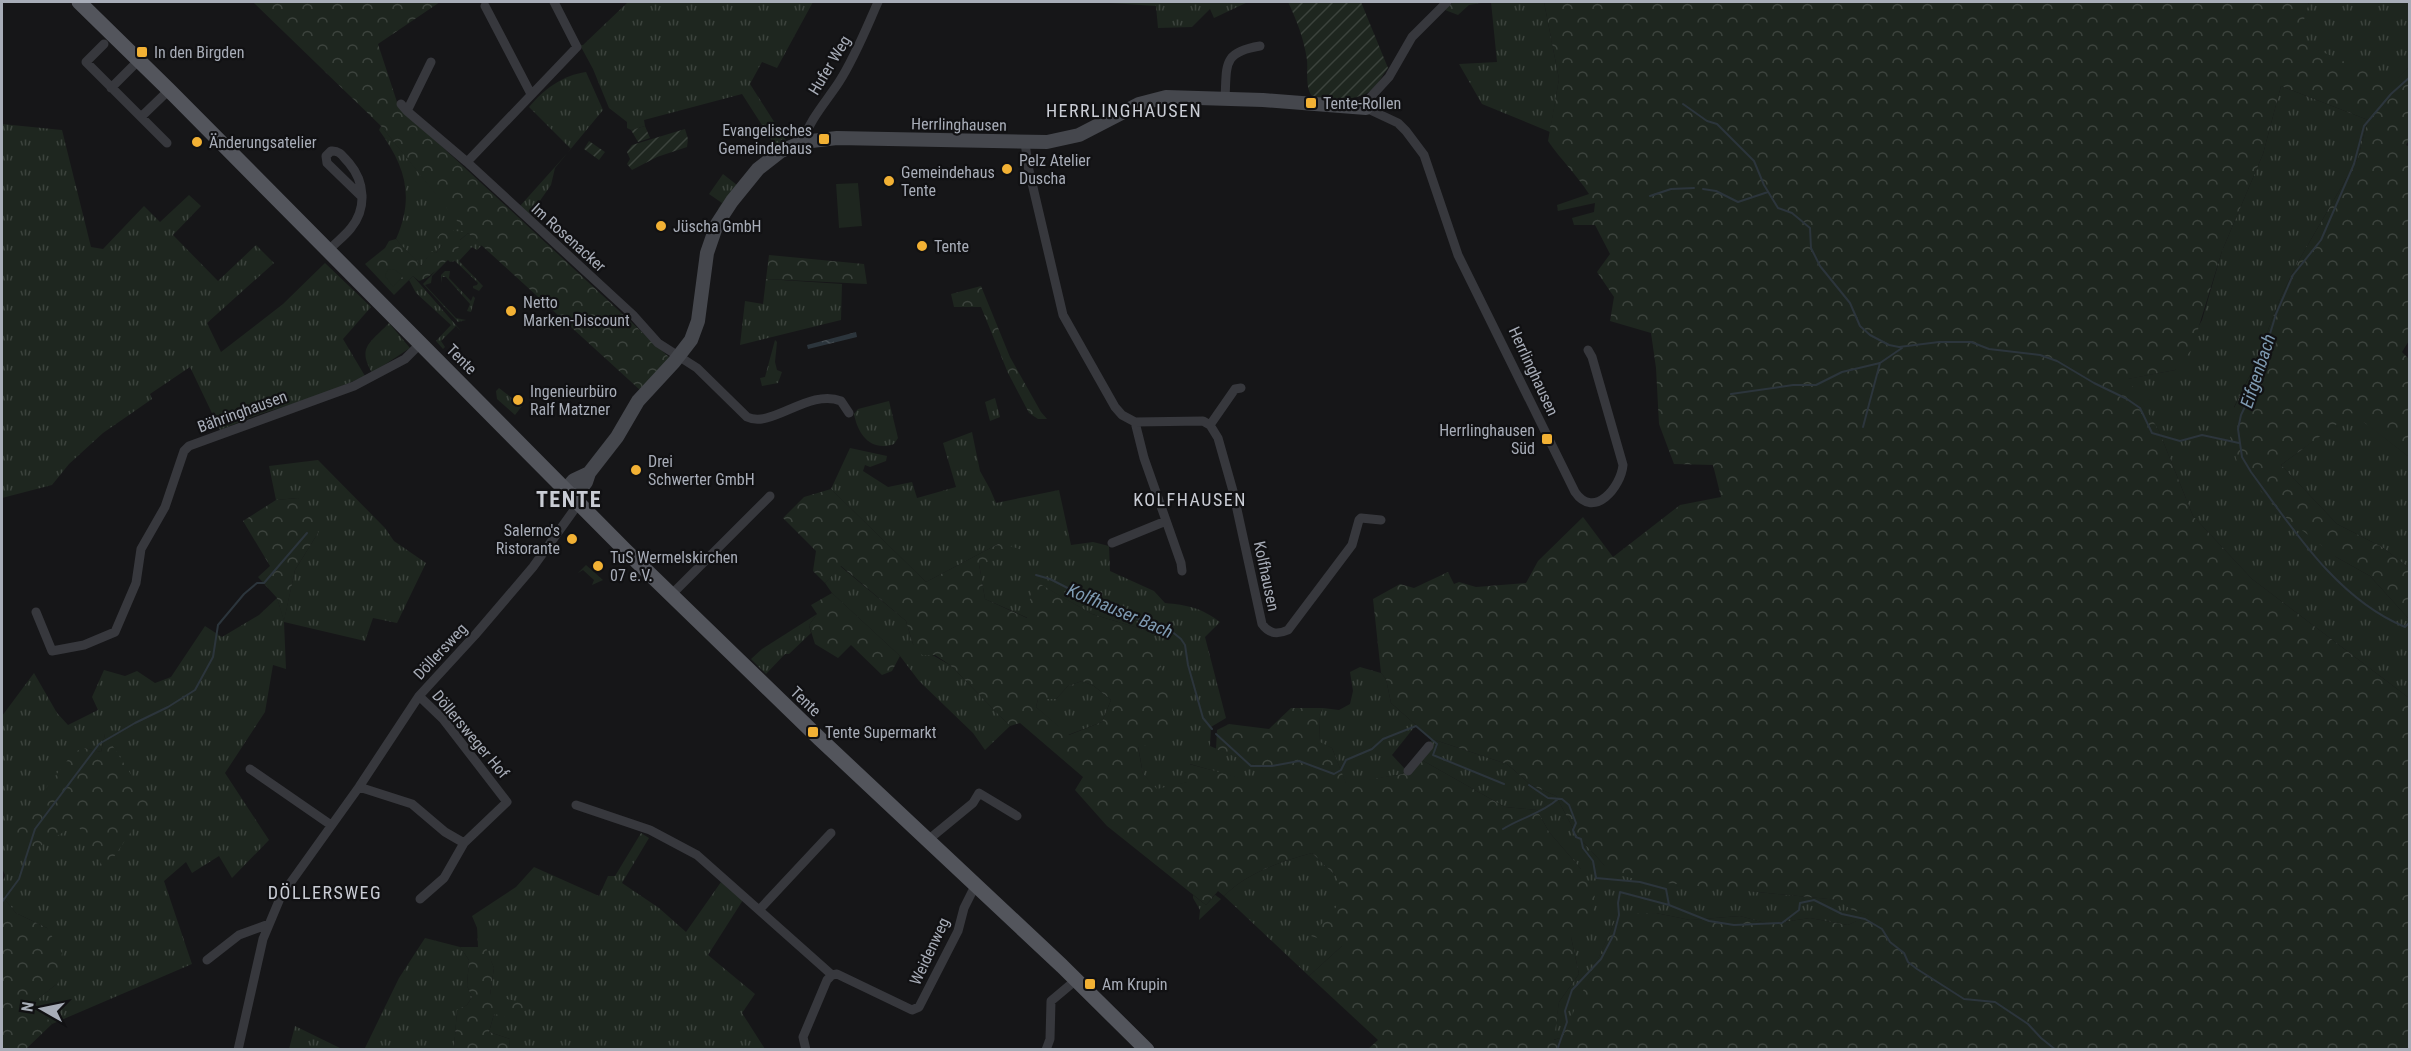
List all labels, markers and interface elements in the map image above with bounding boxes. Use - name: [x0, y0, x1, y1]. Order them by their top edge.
- street label: Hufer Weg: [804, 32, 855, 98]
- place label: In den Birgden: [154, 43, 245, 62]
- marker: In den Birgden: [135, 45, 149, 59]
- place label: Tente-Rollen: [1323, 94, 1401, 113]
- marker: Tente-Rollen: [1304, 96, 1318, 110]
- district label: HERRLINGHAUSEN: [1046, 100, 1202, 121]
- street label: Herrlinghausen: [911, 114, 1007, 135]
- place label: Evangelisches Gemeindehaus: [718, 121, 812, 158]
- marker: Evangelisches Gemeindehaus: [817, 132, 831, 146]
- place label: Änderungsatelier: [209, 133, 317, 152]
- marker: Änderungsatelier: [190, 135, 204, 149]
- place label: Pelz Atelier Duscha: [1019, 151, 1091, 188]
- marker: Pelz Atelier Duscha: [1000, 162, 1014, 176]
- place label: Gemeindehaus Tente: [901, 163, 995, 200]
- marker: Gemeindehaus Tente: [882, 174, 896, 188]
- street label: Im Rosenacker: [528, 199, 610, 276]
- place label: Jüscha GmbH: [673, 217, 762, 236]
- marker: Jüscha GmbH: [654, 219, 668, 233]
- place label: Tente: [934, 237, 969, 256]
- marker: Tente: [915, 239, 929, 253]
- place label: Netto Marken-Discount: [523, 293, 630, 330]
- marker: Netto Marken-Discount: [504, 304, 518, 318]
- street label: Herrlinghausen: [1505, 324, 1562, 419]
- water label: Eifgenbach: [2236, 331, 2279, 411]
- street label: Tente: [443, 340, 481, 378]
- place label: Ingenieurbüro Ralf Matzner: [530, 382, 617, 419]
- street label: Bähringhausen: [195, 386, 290, 436]
- marker: Ingenieurbüro Ralf Matzner: [511, 393, 525, 407]
- place label: Herrlinghausen Süd: [1439, 421, 1535, 458]
- marker: Herrlinghausen Süd: [1540, 432, 1554, 446]
- place label: Drei Schwerter GmbH: [648, 452, 755, 489]
- marker: Drei Schwerter GmbH: [629, 463, 643, 477]
- district label: TENTE: [536, 487, 602, 512]
- district label: KOLFHAUSEN: [1133, 489, 1247, 510]
- place label: Salerno's Ristorante: [496, 521, 560, 558]
- marker: Salerno's Ristorante: [565, 532, 579, 546]
- street label: Kolfhausen: [1250, 539, 1283, 613]
- place label: TuS Wermelskirchen 07 e.V.: [610, 548, 738, 585]
- marker: TuS Wermelskirchen 07 e.V.: [591, 559, 605, 573]
- water label: Kolfhauser Bach: [1064, 579, 1176, 642]
- street label: Döllersweg: [410, 619, 471, 683]
- street label: Tente: [786, 682, 825, 720]
- street label: Döllersweger Hof: [428, 686, 513, 782]
- place label: Tente Supermarkt: [825, 723, 937, 742]
- marker: Tente Supermarkt: [806, 725, 820, 739]
- district label: DÖLLERSWEG: [268, 882, 382, 903]
- street label: Weidenweg: [906, 915, 953, 988]
- place label: Am Krupin: [1102, 975, 1168, 994]
- marker: Am Krupin: [1083, 977, 1097, 991]
- north arrow: [12, 979, 72, 1039]
- text: N: [18, 1000, 38, 1013]

